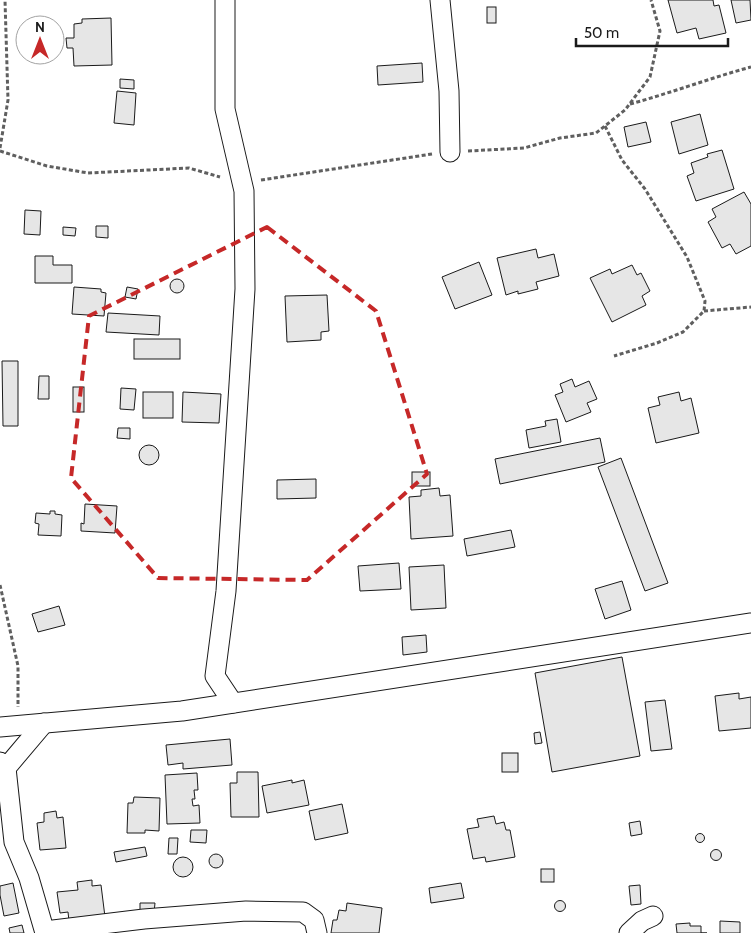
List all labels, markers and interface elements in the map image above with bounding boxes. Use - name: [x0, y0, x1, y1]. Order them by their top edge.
- north arrow: [15, 15, 65, 65]
- scale bar: [576, 15, 728, 47]
- text: N: [35, 18, 45, 36]
- text: 50 m: [584, 24, 619, 42]

